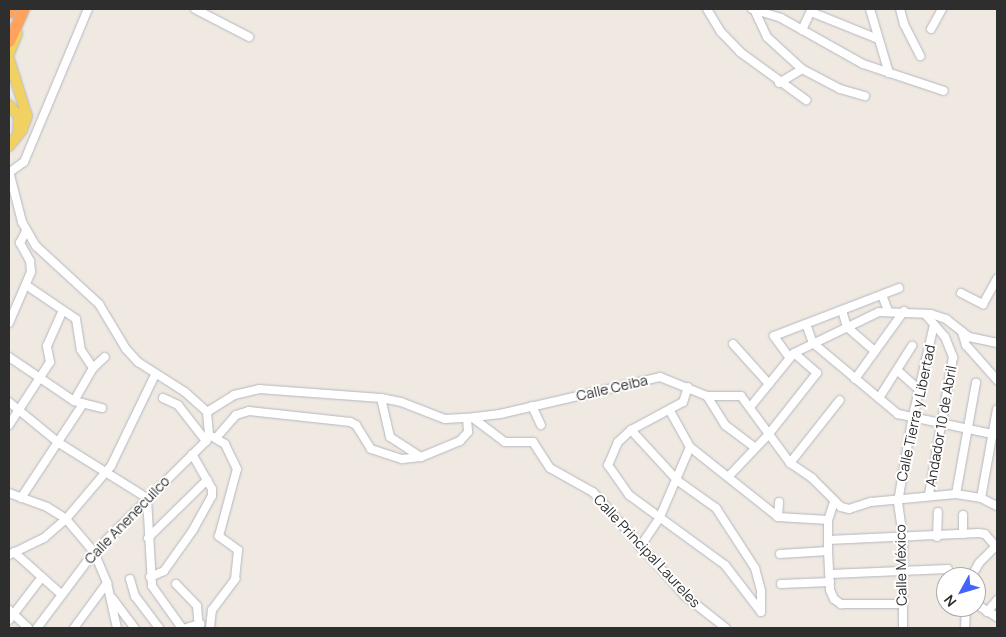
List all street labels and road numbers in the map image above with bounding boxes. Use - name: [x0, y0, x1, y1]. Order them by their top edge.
- street label: Calle Tierra y Libertad: [893, 343, 939, 483]
- street label: Andador 10 de Abril: [922, 364, 960, 488]
- street label: Calle Ceiba: [575, 372, 649, 404]
- street label: Calle Anenecuilco: [81, 473, 173, 567]
- street label: Calle Principal Laureles: [590, 491, 704, 611]
- street label: Calle México: [892, 524, 910, 606]

